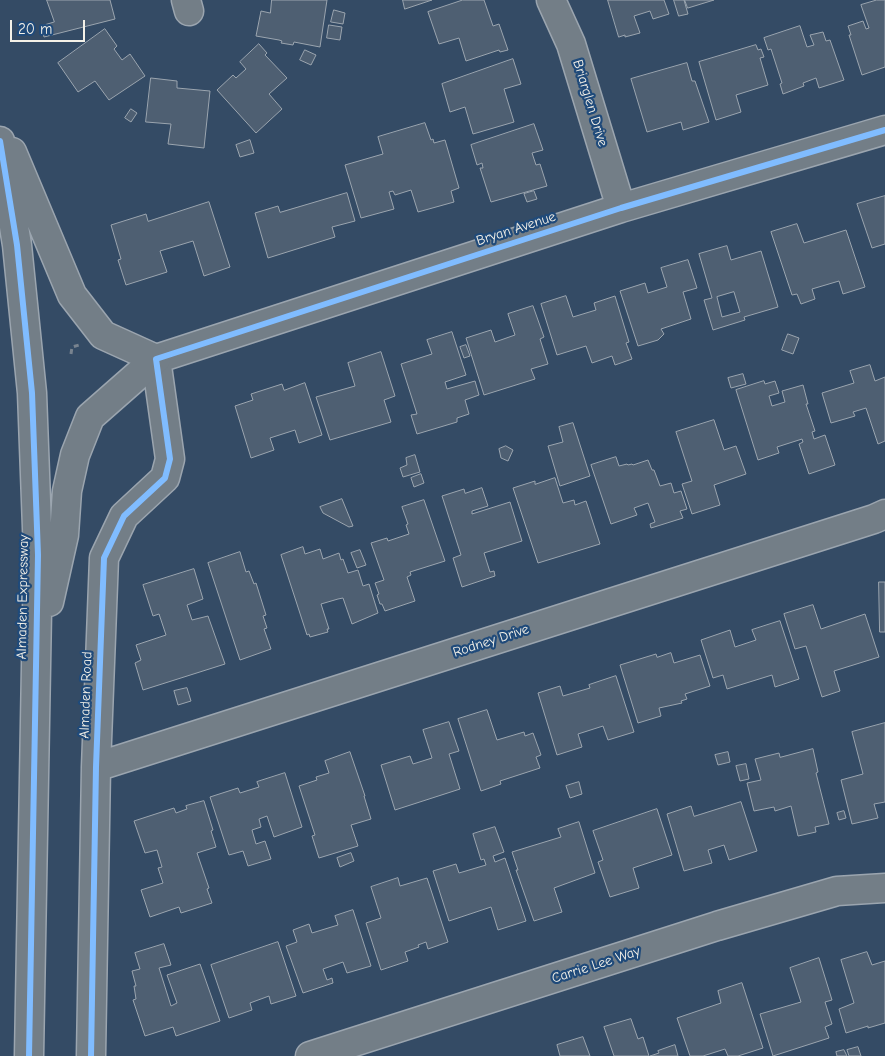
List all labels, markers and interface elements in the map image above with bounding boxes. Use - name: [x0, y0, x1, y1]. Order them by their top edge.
- scale bar: [12, 10, 88, 42]
- text: 20 m: [18, 20, 52, 38]
- street label: Briarglen Drive: [569, 58, 611, 148]
- street label: Bryan Avenue: [474, 208, 558, 250]
- street label: Almaden Expressway: [14, 534, 32, 660]
- street label: Rodney Drive: [451, 621, 531, 661]
- street label: Almaden Road: [76, 651, 96, 739]
- street label: Carrie Lee Way: [550, 943, 642, 987]

